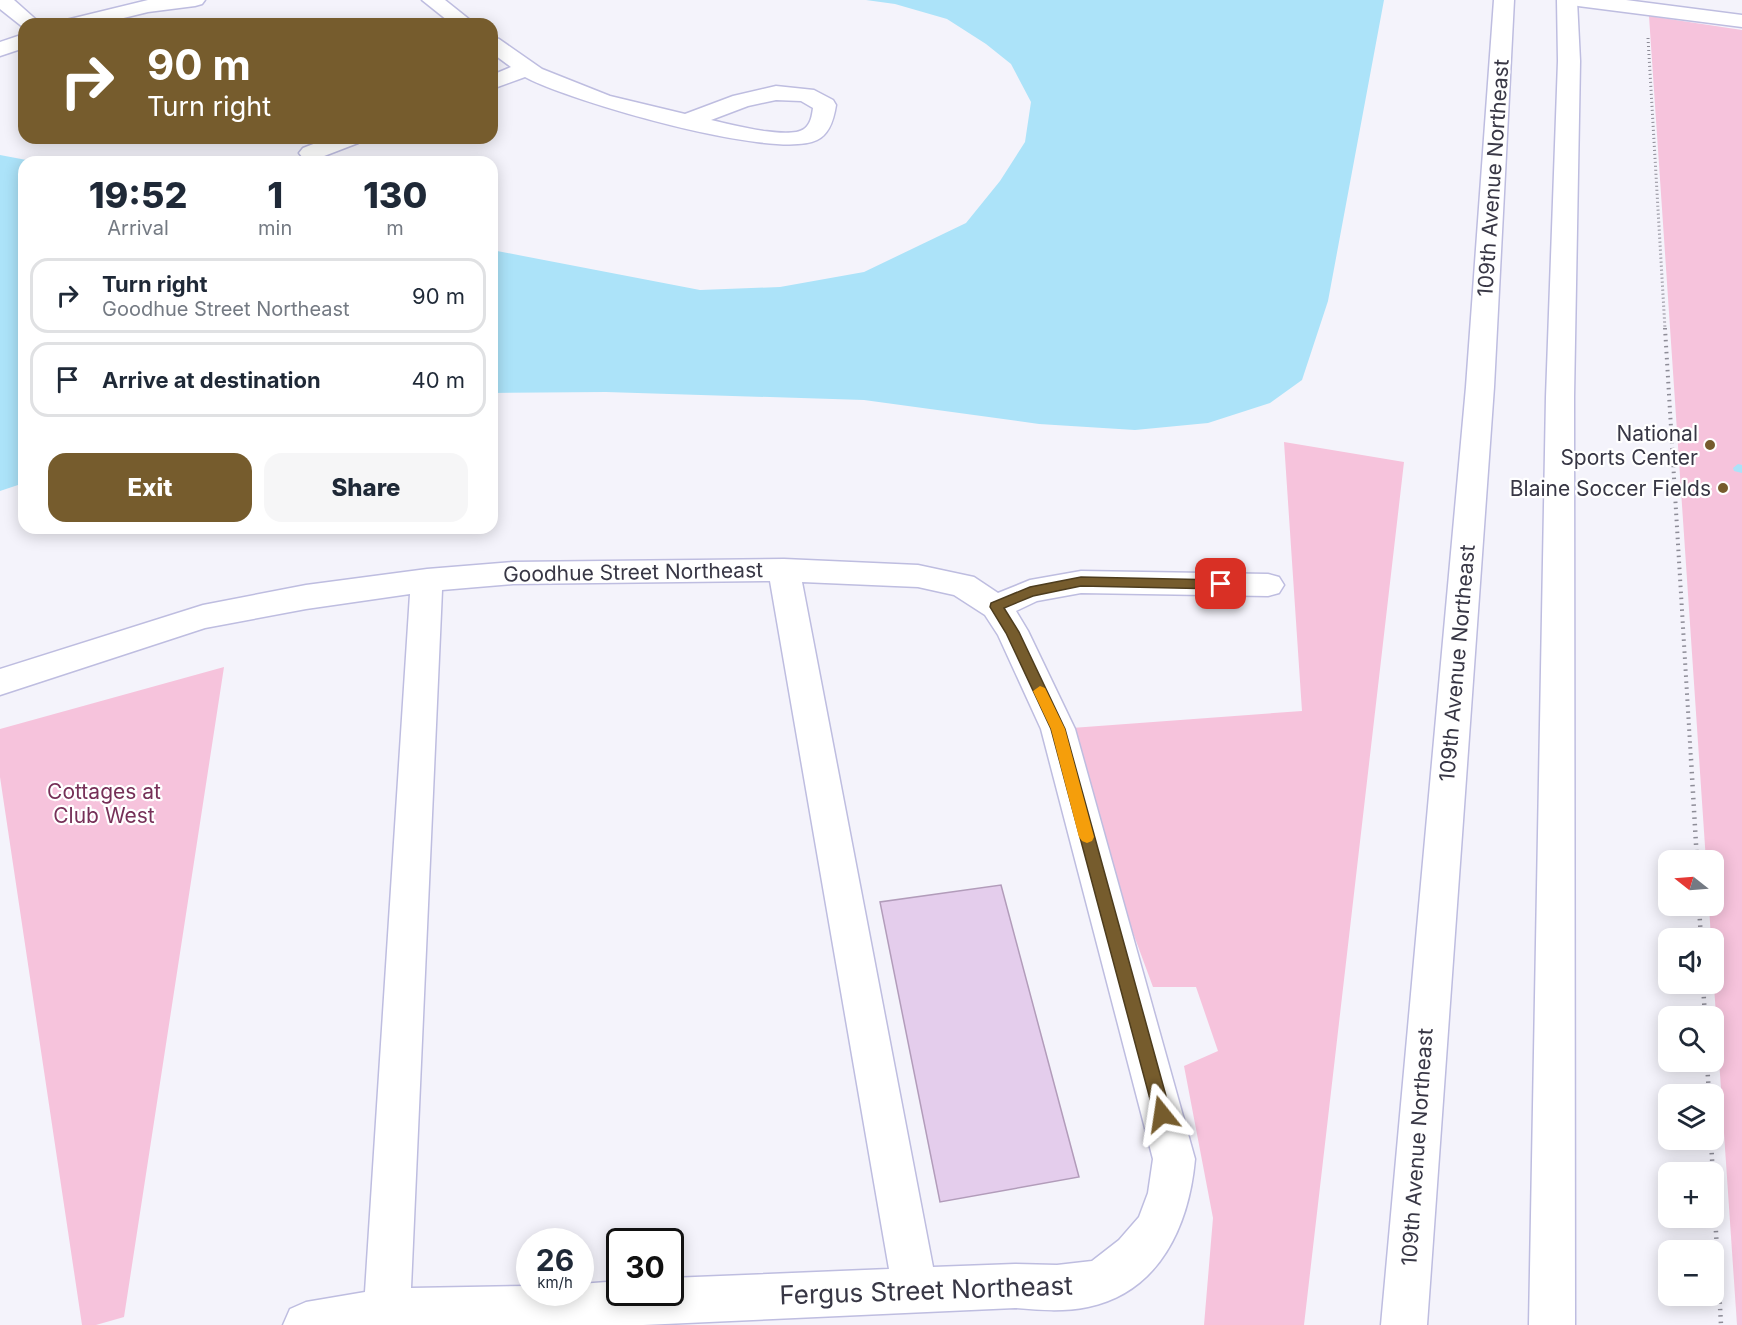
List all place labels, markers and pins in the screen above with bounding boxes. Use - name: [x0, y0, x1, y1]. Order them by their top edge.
- place label: National Sports Center: [1560, 421, 1698, 470]
- marker: National Sports Center: [1703, 438, 1717, 452]
- place label: Blaine Soccer Fields: [1510, 476, 1711, 501]
- marker: Blaine Soccer Fields: [1716, 481, 1730, 495]
- pin: [1195, 558, 1246, 609]

